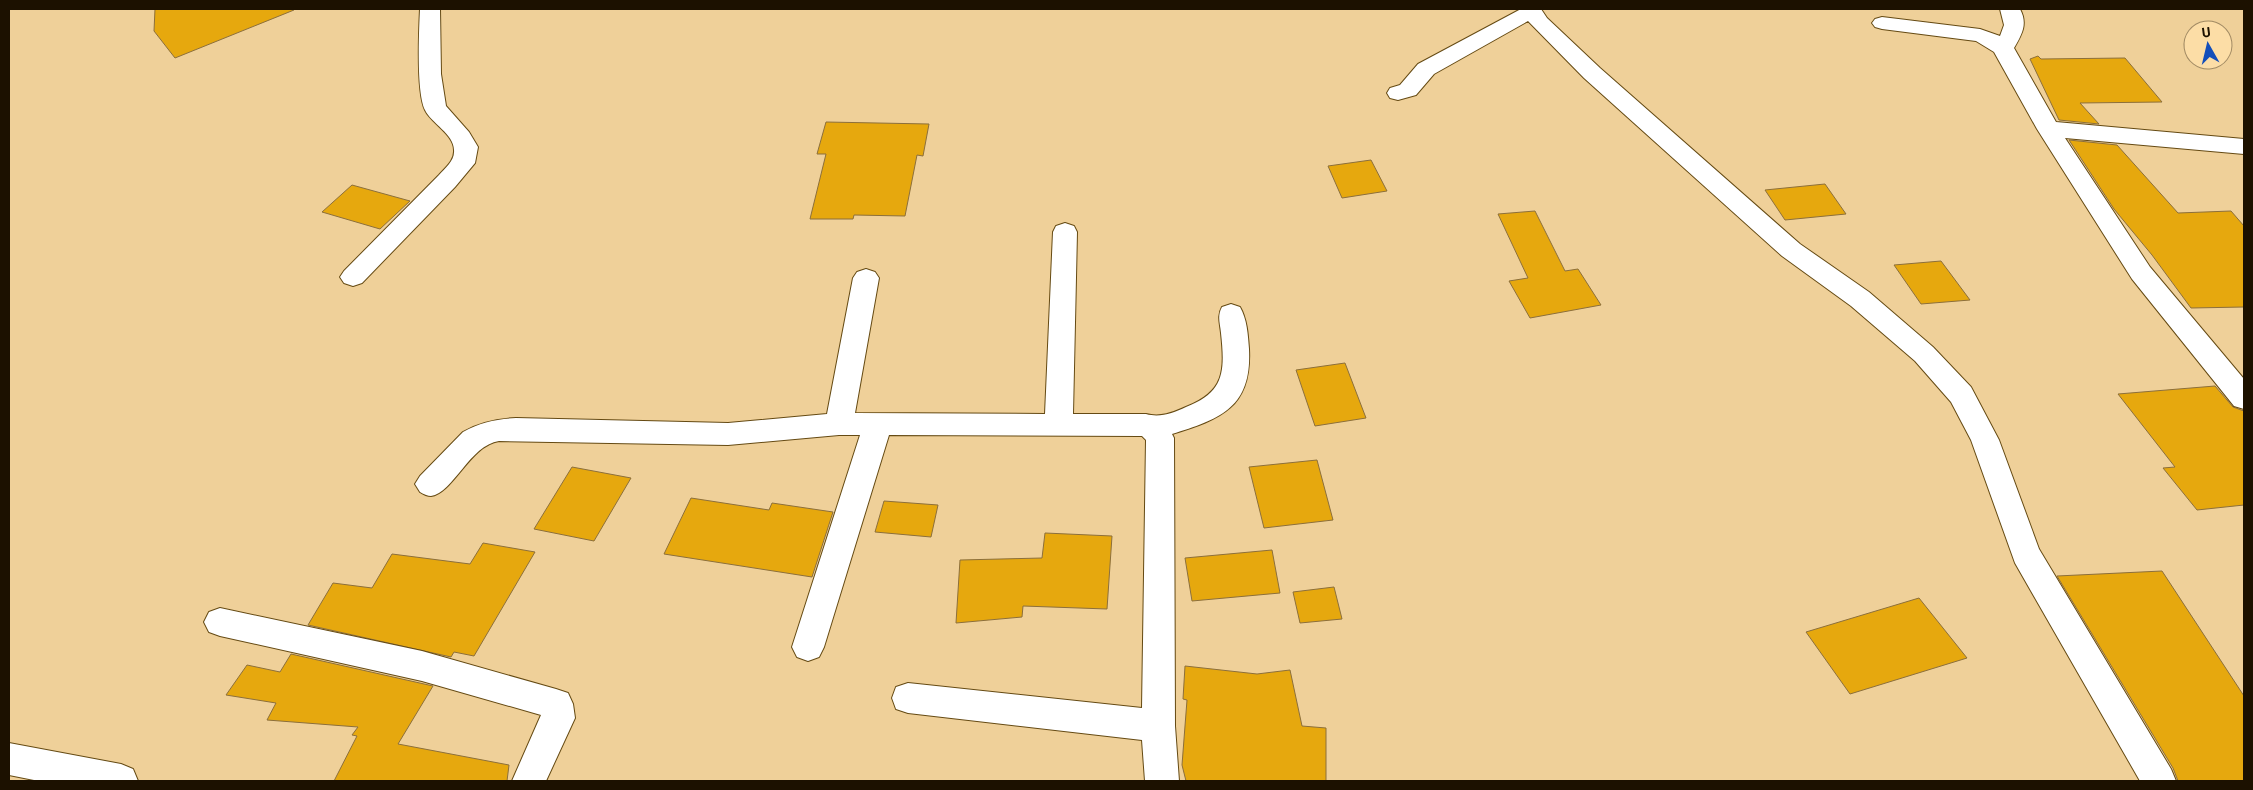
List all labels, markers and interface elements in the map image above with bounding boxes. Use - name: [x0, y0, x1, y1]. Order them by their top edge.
- north arrow: [2183, 20, 2233, 70]
- text: U: [2201, 23, 2212, 41]

